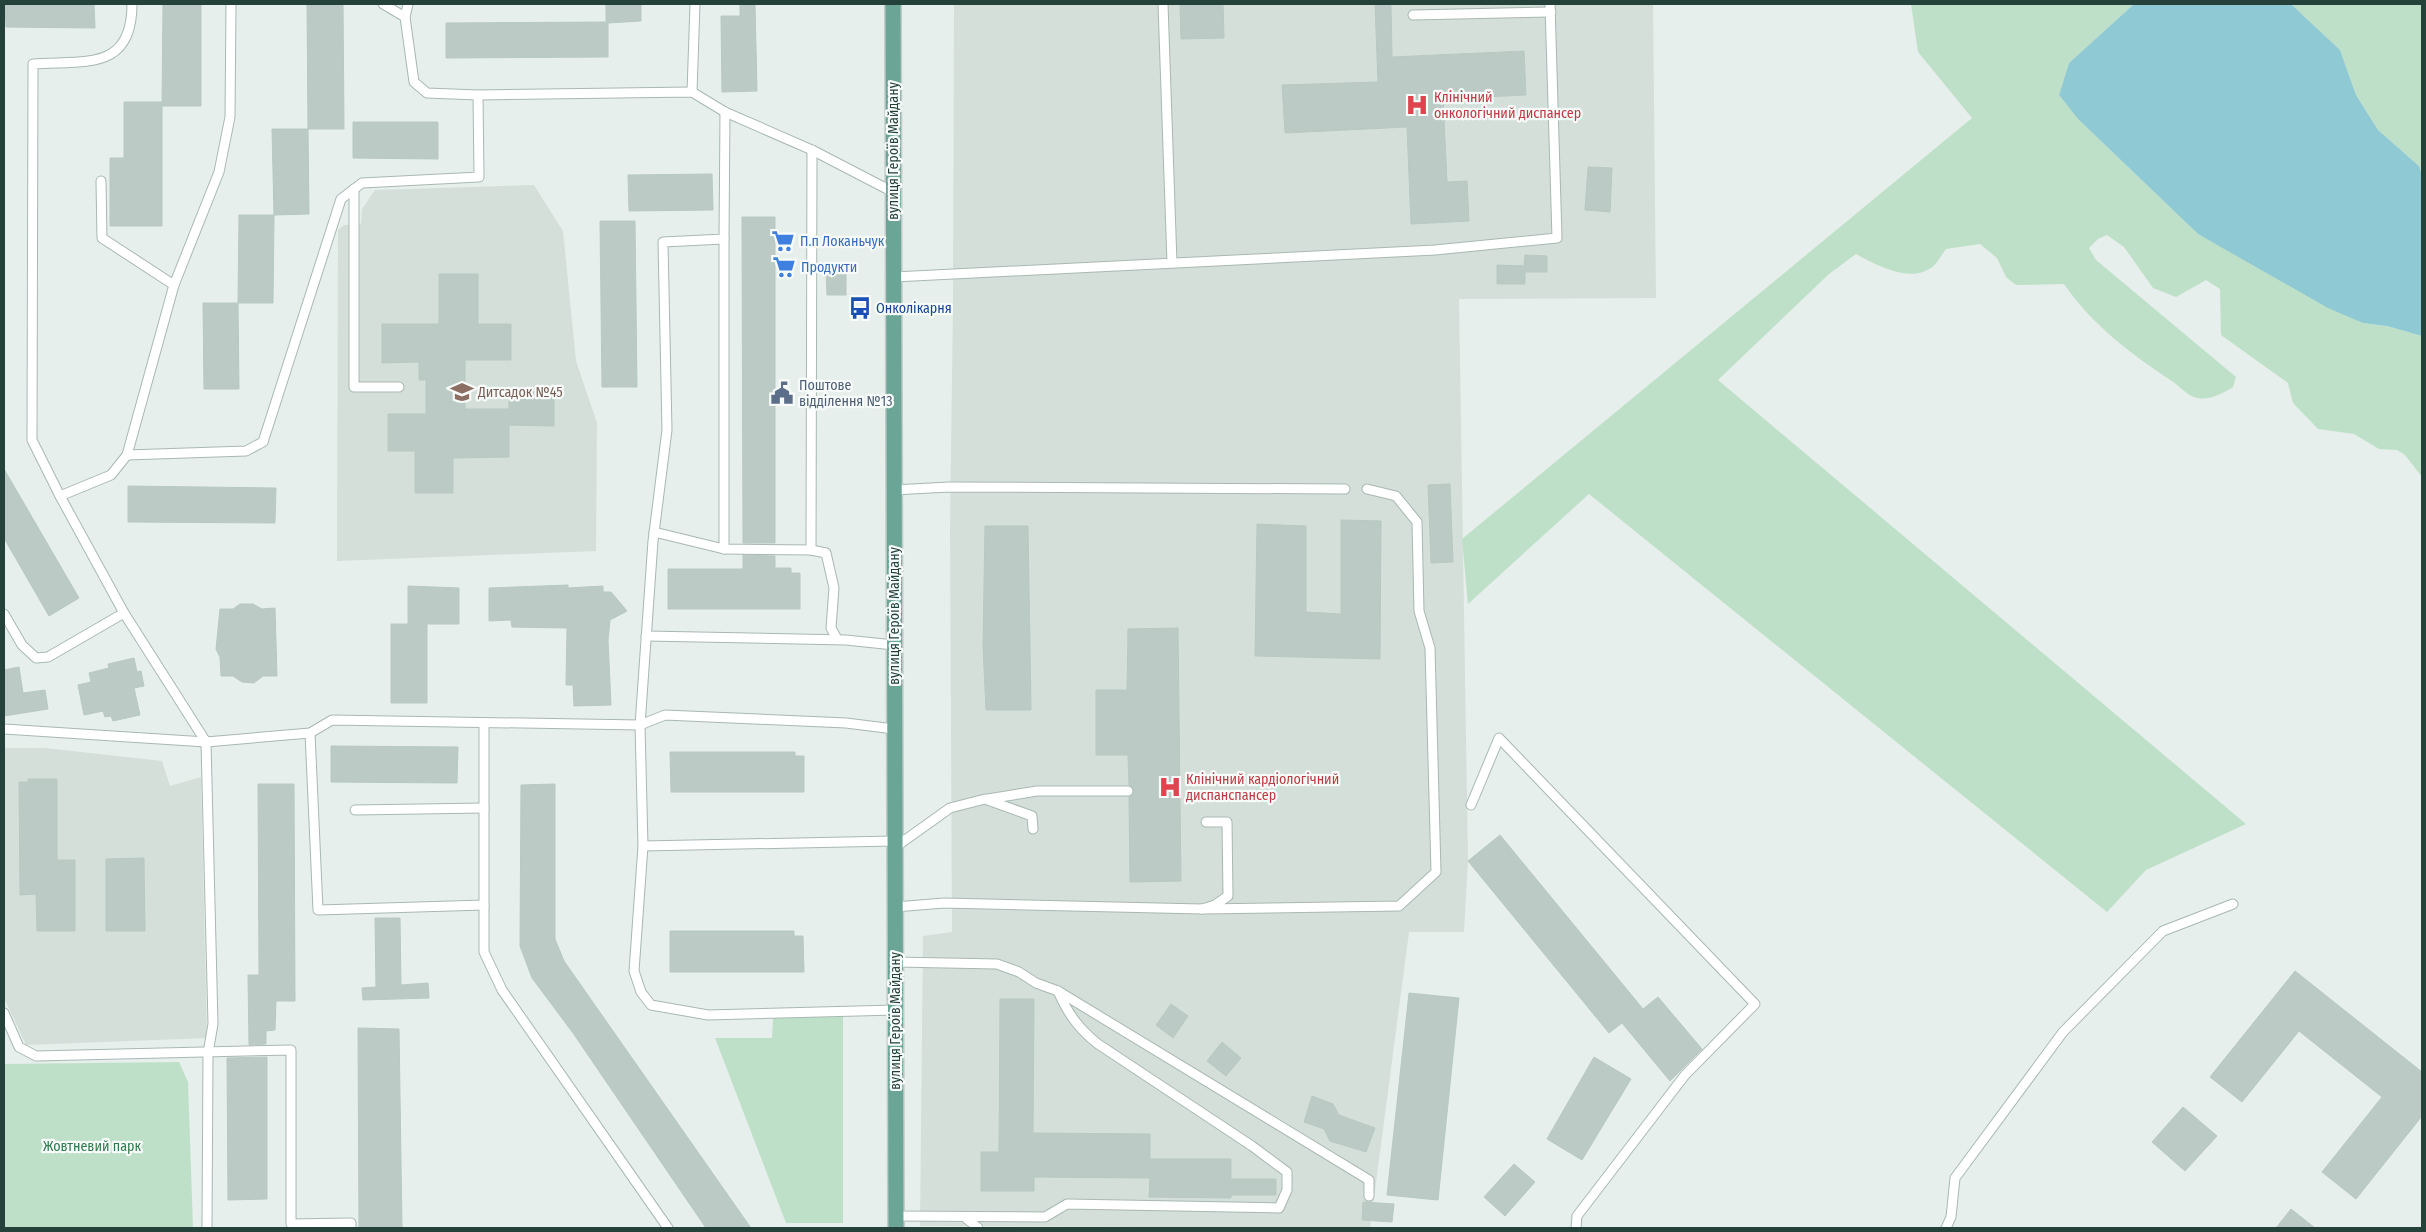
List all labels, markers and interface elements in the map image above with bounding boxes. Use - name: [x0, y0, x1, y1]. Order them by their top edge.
- street label: вулиця Героїв Майдану: [885, 81, 902, 220]
- place label: Клінічний онкологічний диспансер: [1434, 89, 1581, 122]
- hospital icon: Клінічний онкологічний диспансер: [1404, 92, 1430, 118]
- supermarket icon: П.п Локаньчук: [770, 228, 796, 254]
- place label: П.п Локаньчук: [800, 233, 885, 250]
- supermarket icon: Продукти: [771, 254, 797, 280]
- place label: Продукти: [801, 259, 857, 276]
- bus stop icon: Онколікарня: [847, 295, 873, 321]
- place label: Онколікарня: [876, 300, 952, 317]
- place label: Поштове відділення №13: [799, 377, 892, 410]
- school or university icon: Дитсадок №45: [449, 379, 475, 405]
- public building icon: Поштове відділення №13: [769, 380, 795, 406]
- place label: Дитсадок №45: [477, 384, 563, 401]
- street label: вулиця Героїв Майдану: [886, 546, 903, 685]
- place label: Клінічний кардіологічний диспанспансер: [1186, 771, 1339, 804]
- hospital icon: Клінічний кардіологічний диспанспансер: [1157, 774, 1183, 800]
- street label: вулиця Героїв Майдану: [887, 951, 904, 1090]
- park label: Жовтневий парк: [43, 1138, 141, 1155]

